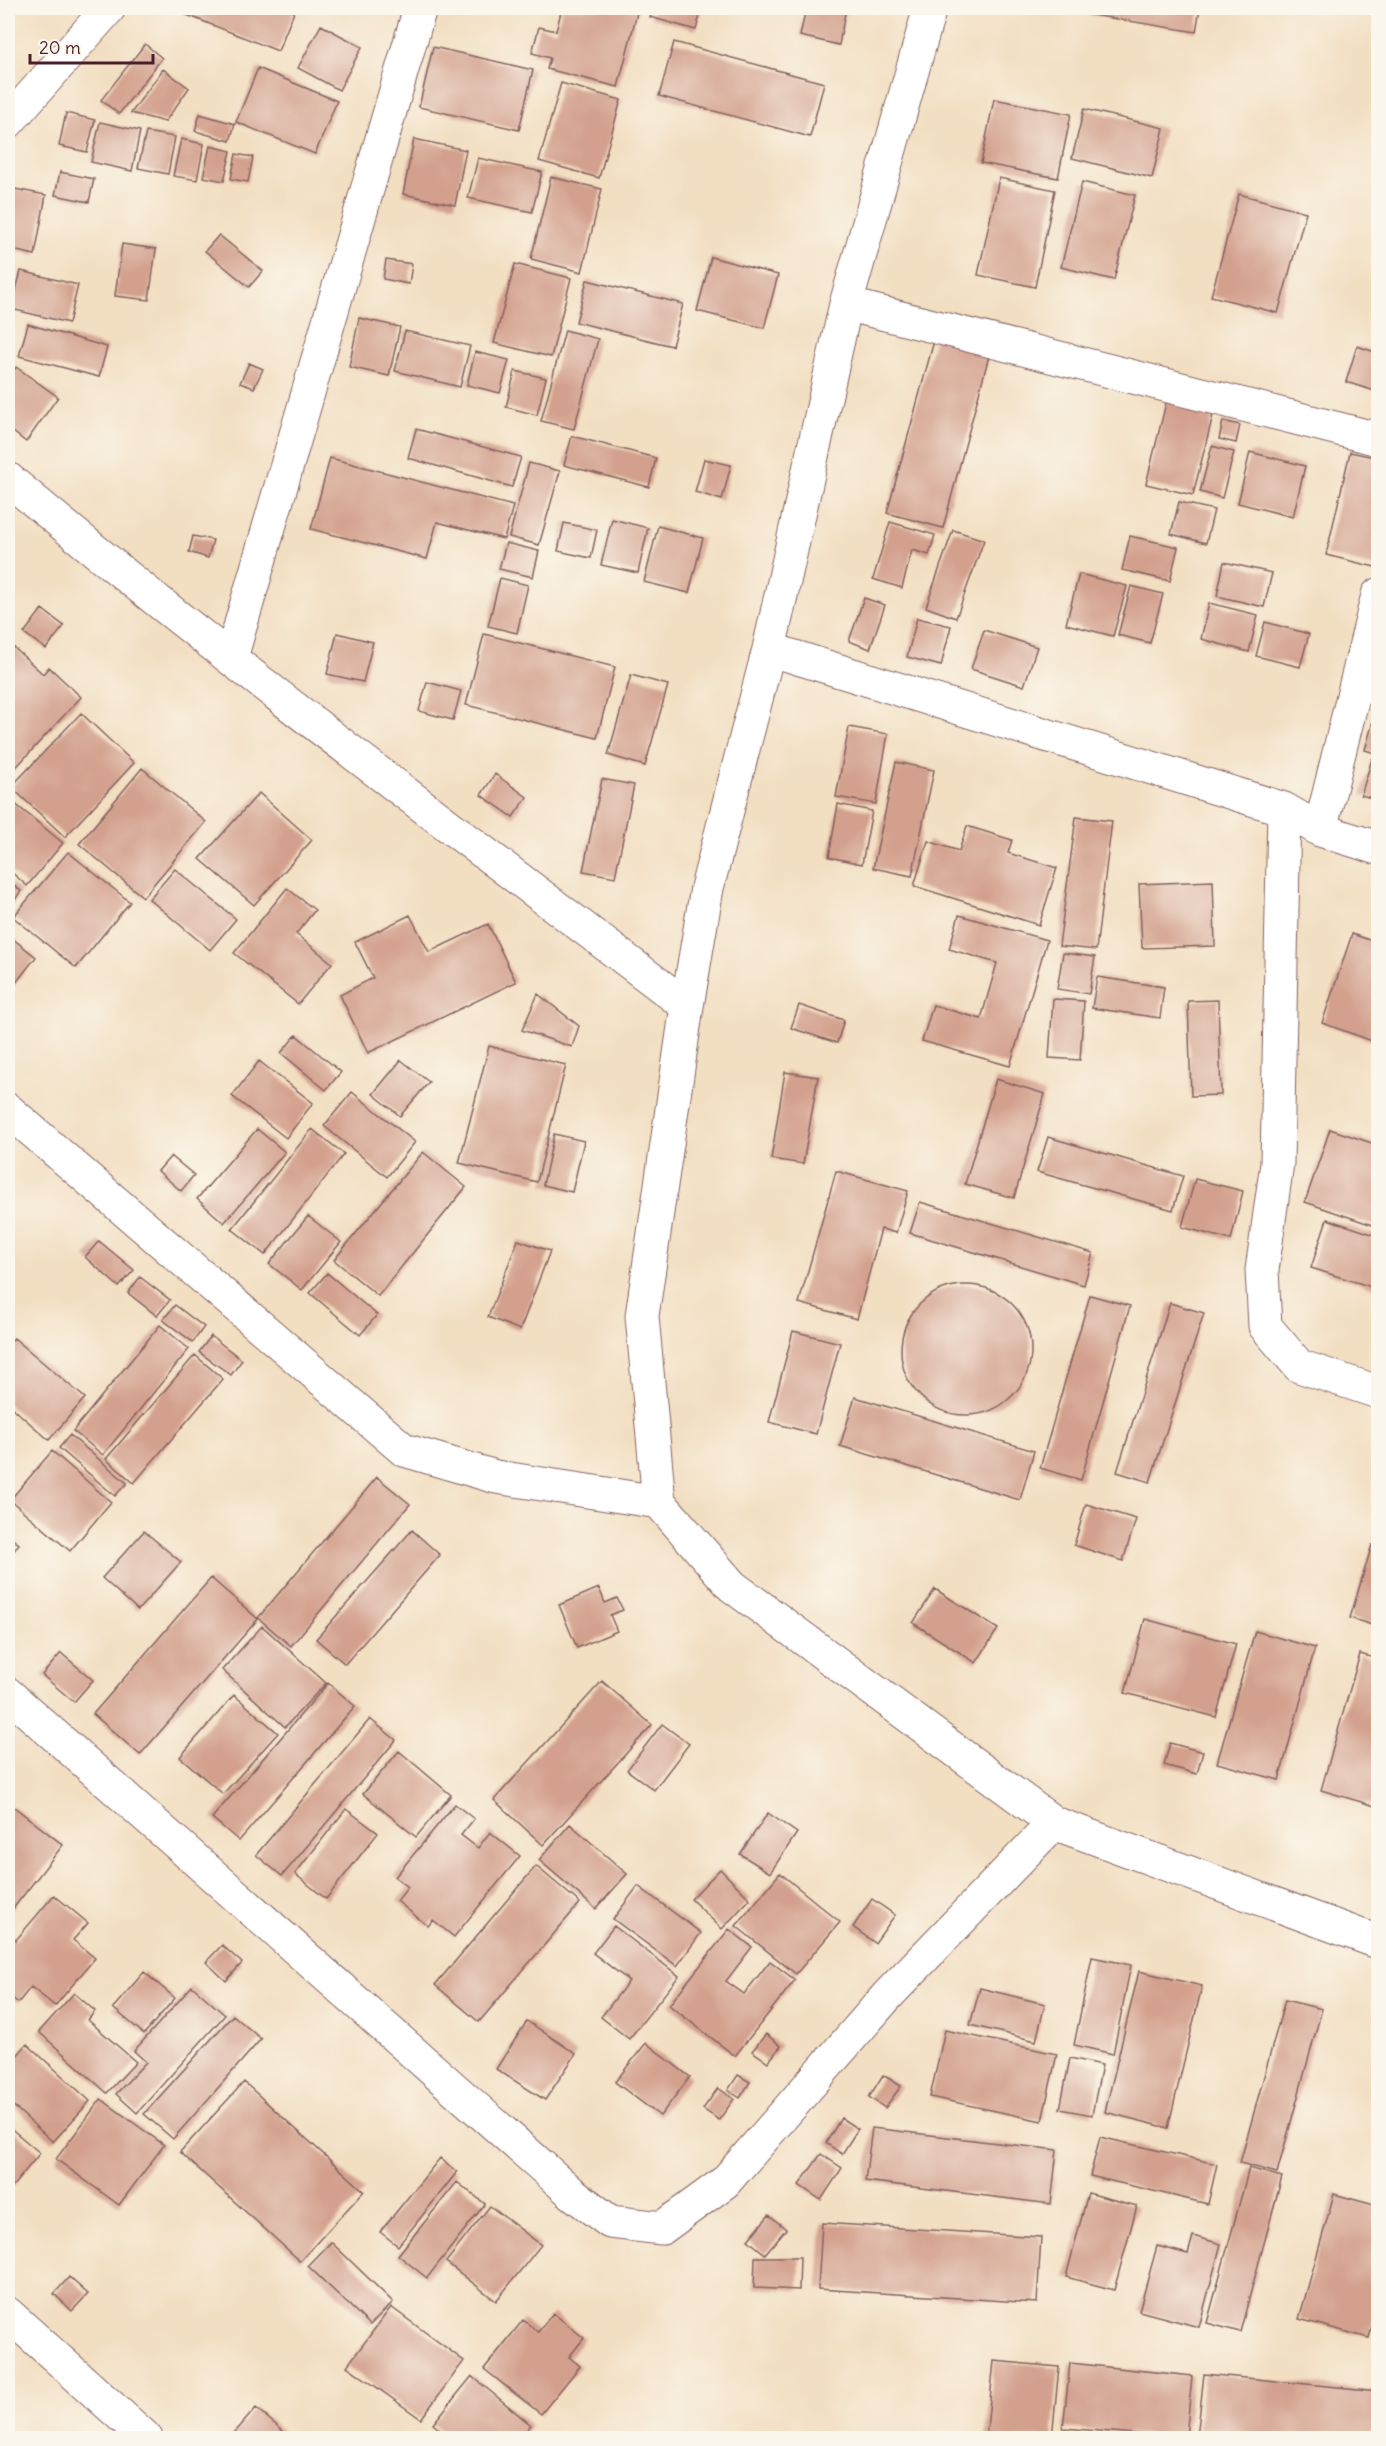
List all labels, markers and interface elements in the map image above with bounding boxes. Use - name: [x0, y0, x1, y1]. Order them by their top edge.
- scale bar: [30, 27, 153, 65]
- text: 20 m: [39, 36, 81, 59]

